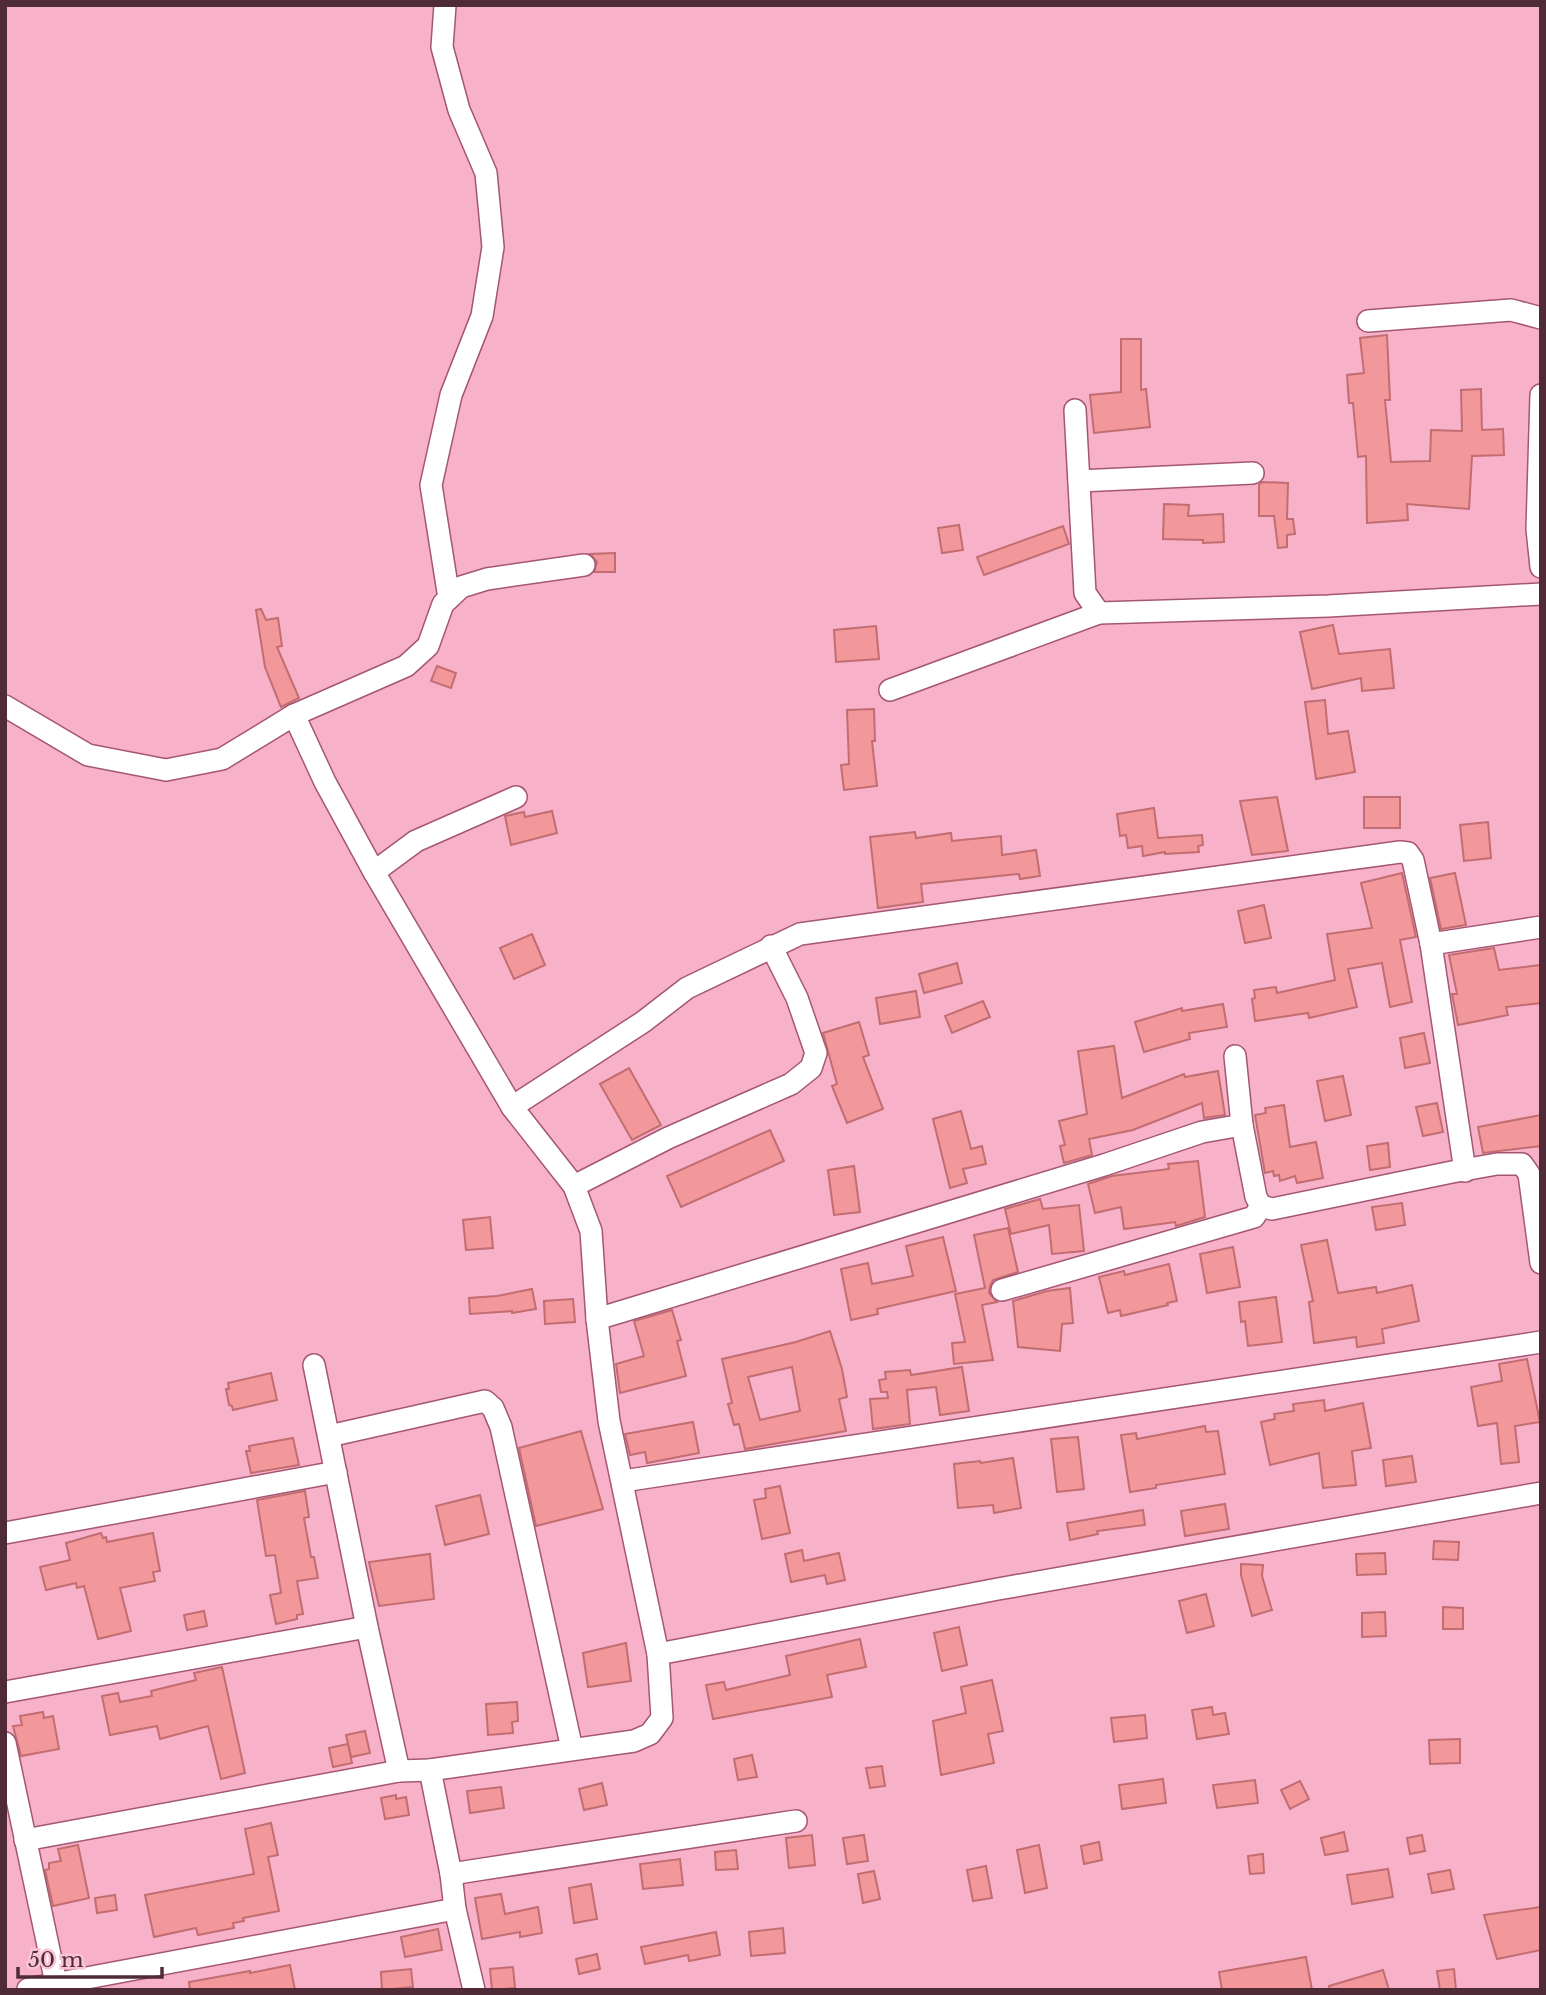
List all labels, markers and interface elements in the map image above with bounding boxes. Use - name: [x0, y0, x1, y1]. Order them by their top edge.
- scale bar: [18, 1936, 161, 1980]
- text: 50 m: [28, 1947, 84, 1973]

